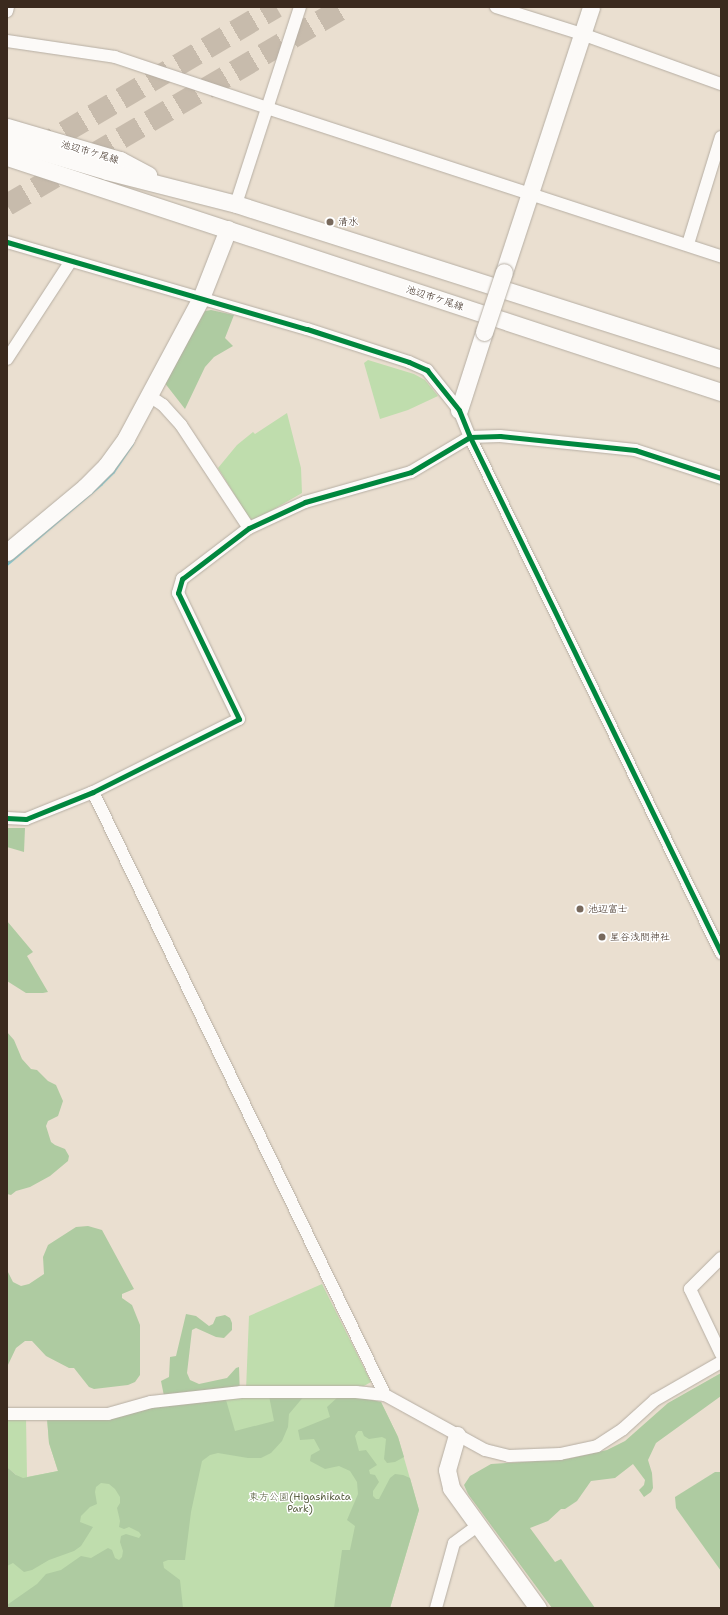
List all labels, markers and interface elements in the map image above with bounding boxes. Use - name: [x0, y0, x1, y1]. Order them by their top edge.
- street label: 池辺市ケ尾線: [60, 138, 120, 166]
- place label: 清水: [338, 216, 358, 228]
- marker: 清水: [325, 217, 335, 227]
- street label: 池辺市ケ尾線: [405, 283, 465, 313]
- place label: 池辺富士: [588, 903, 628, 915]
- marker: 池辺富士: [575, 904, 585, 914]
- place label: 星谷浅間神社: [610, 931, 670, 943]
- marker: 星谷浅間神社: [597, 932, 607, 942]
- park label: 東方公園(Higashikata Park): [249, 1490, 351, 1514]

